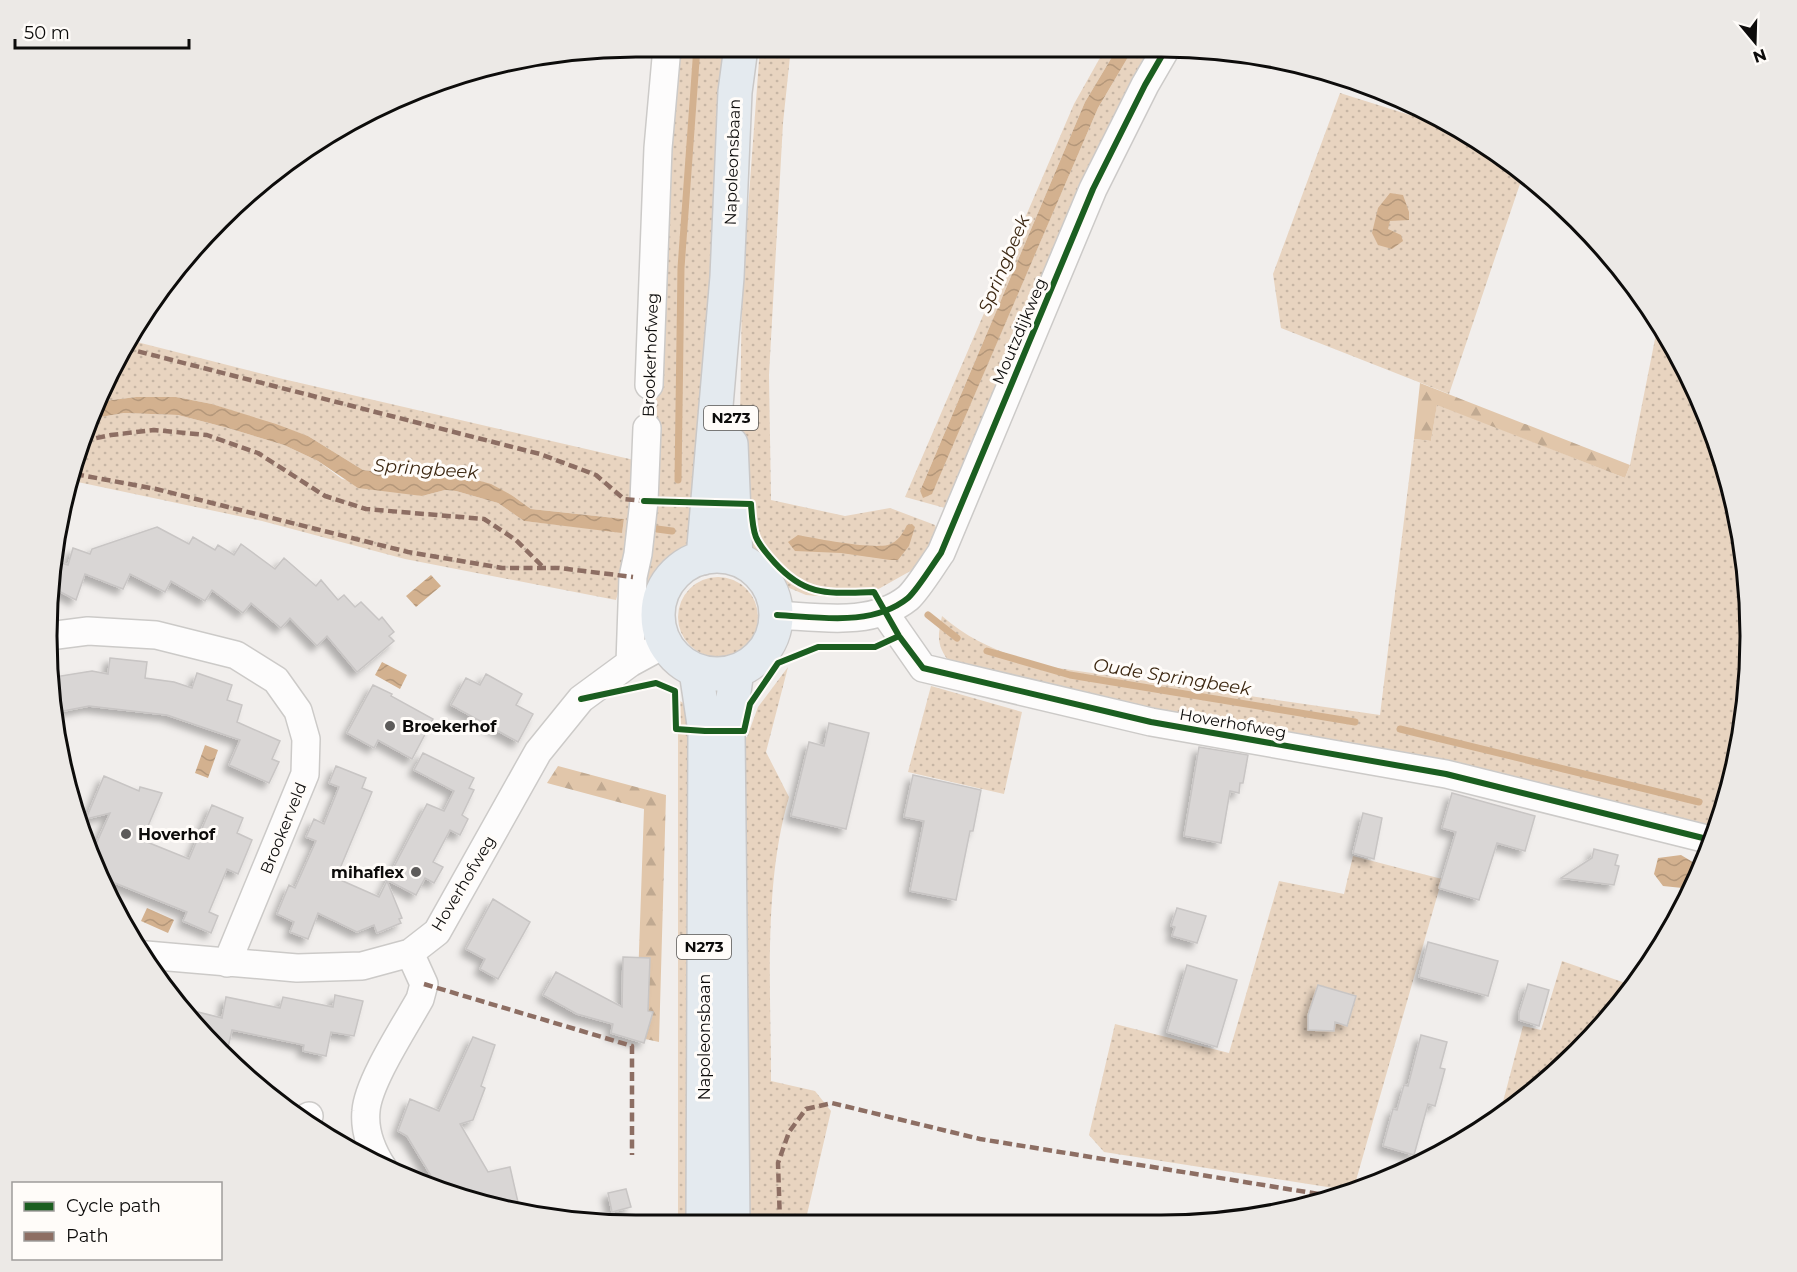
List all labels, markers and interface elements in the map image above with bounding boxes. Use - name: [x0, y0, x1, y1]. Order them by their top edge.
- scale bar: [15, 12, 189, 50]
- north arrow: [1725, 12, 1785, 72]
- text: 50 m: [24, 22, 70, 44]
- text: N: [1751, 45, 1769, 67]
- street label: Napoleonsbaan: [721, 98, 744, 226]
- water label: Springbeek: [973, 210, 1035, 316]
- street label: Moutzdijkweg: [988, 275, 1050, 387]
- street label: Brookerhofweg: [639, 293, 662, 418]
- road number: N273: [704, 406, 758, 430]
- water label: Springbeek: [373, 454, 480, 484]
- water label: Oude Springbeek: [1092, 654, 1254, 701]
- street label: Hoverhofweg: [1178, 705, 1288, 742]
- place label: Broekerhof: [402, 717, 497, 736]
- marker: Broekerhof: [383, 719, 397, 733]
- street label: Brookerveld: [256, 780, 310, 877]
- place label: Hoverhof: [138, 825, 216, 844]
- marker: Hoverhof: [119, 827, 133, 841]
- street label: Hoverhofweg: [427, 832, 499, 934]
- place label: mihaflex: [331, 863, 404, 882]
- marker: mihaflex: [409, 865, 423, 879]
- road number: N273: [677, 935, 731, 959]
- street label: Napoleonsbaan: [695, 974, 714, 1100]
- legend: [12, 1182, 222, 1260]
- text: Cycle path: [66, 1195, 161, 1217]
- text: Path: [66, 1225, 109, 1247]

